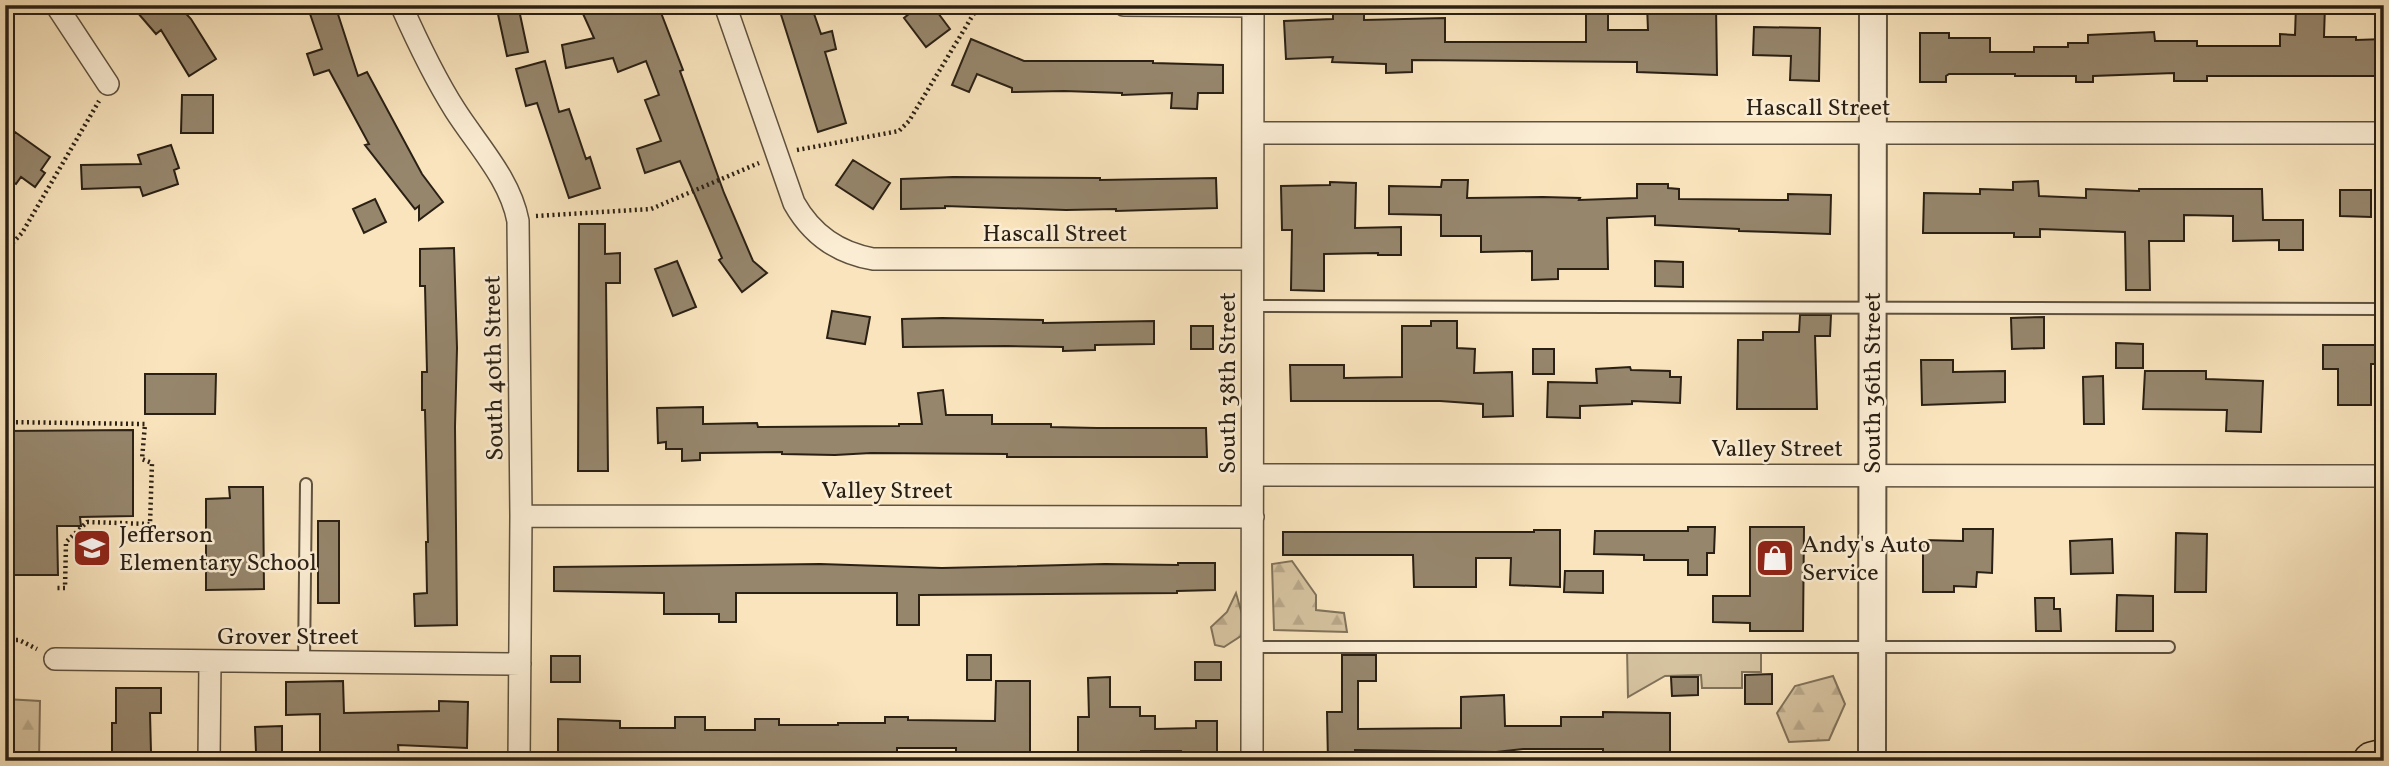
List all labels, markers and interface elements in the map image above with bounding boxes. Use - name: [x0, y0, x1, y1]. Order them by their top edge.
- street label: Hascall Street: [1745, 92, 1891, 126]
- street label: Hascall Street: [982, 218, 1128, 252]
- street label: South 40th Street: [476, 275, 514, 461]
- street label: South 38th Street: [1212, 292, 1246, 474]
- street label: South 36th Street: [1857, 292, 1891, 474]
- street label: Valley Street: [1711, 433, 1843, 467]
- street label: Valley Street: [821, 475, 953, 509]
- place label: Jefferson Elementary School: [119, 519, 317, 581]
- school or university icon: Jefferson Elementary School: [71, 527, 113, 569]
- place label: Andy's Auto Service: [1802, 529, 1930, 591]
- shop icon: Andy's Auto Service: [1754, 537, 1796, 579]
- street label: Grover Street: [217, 621, 359, 655]

